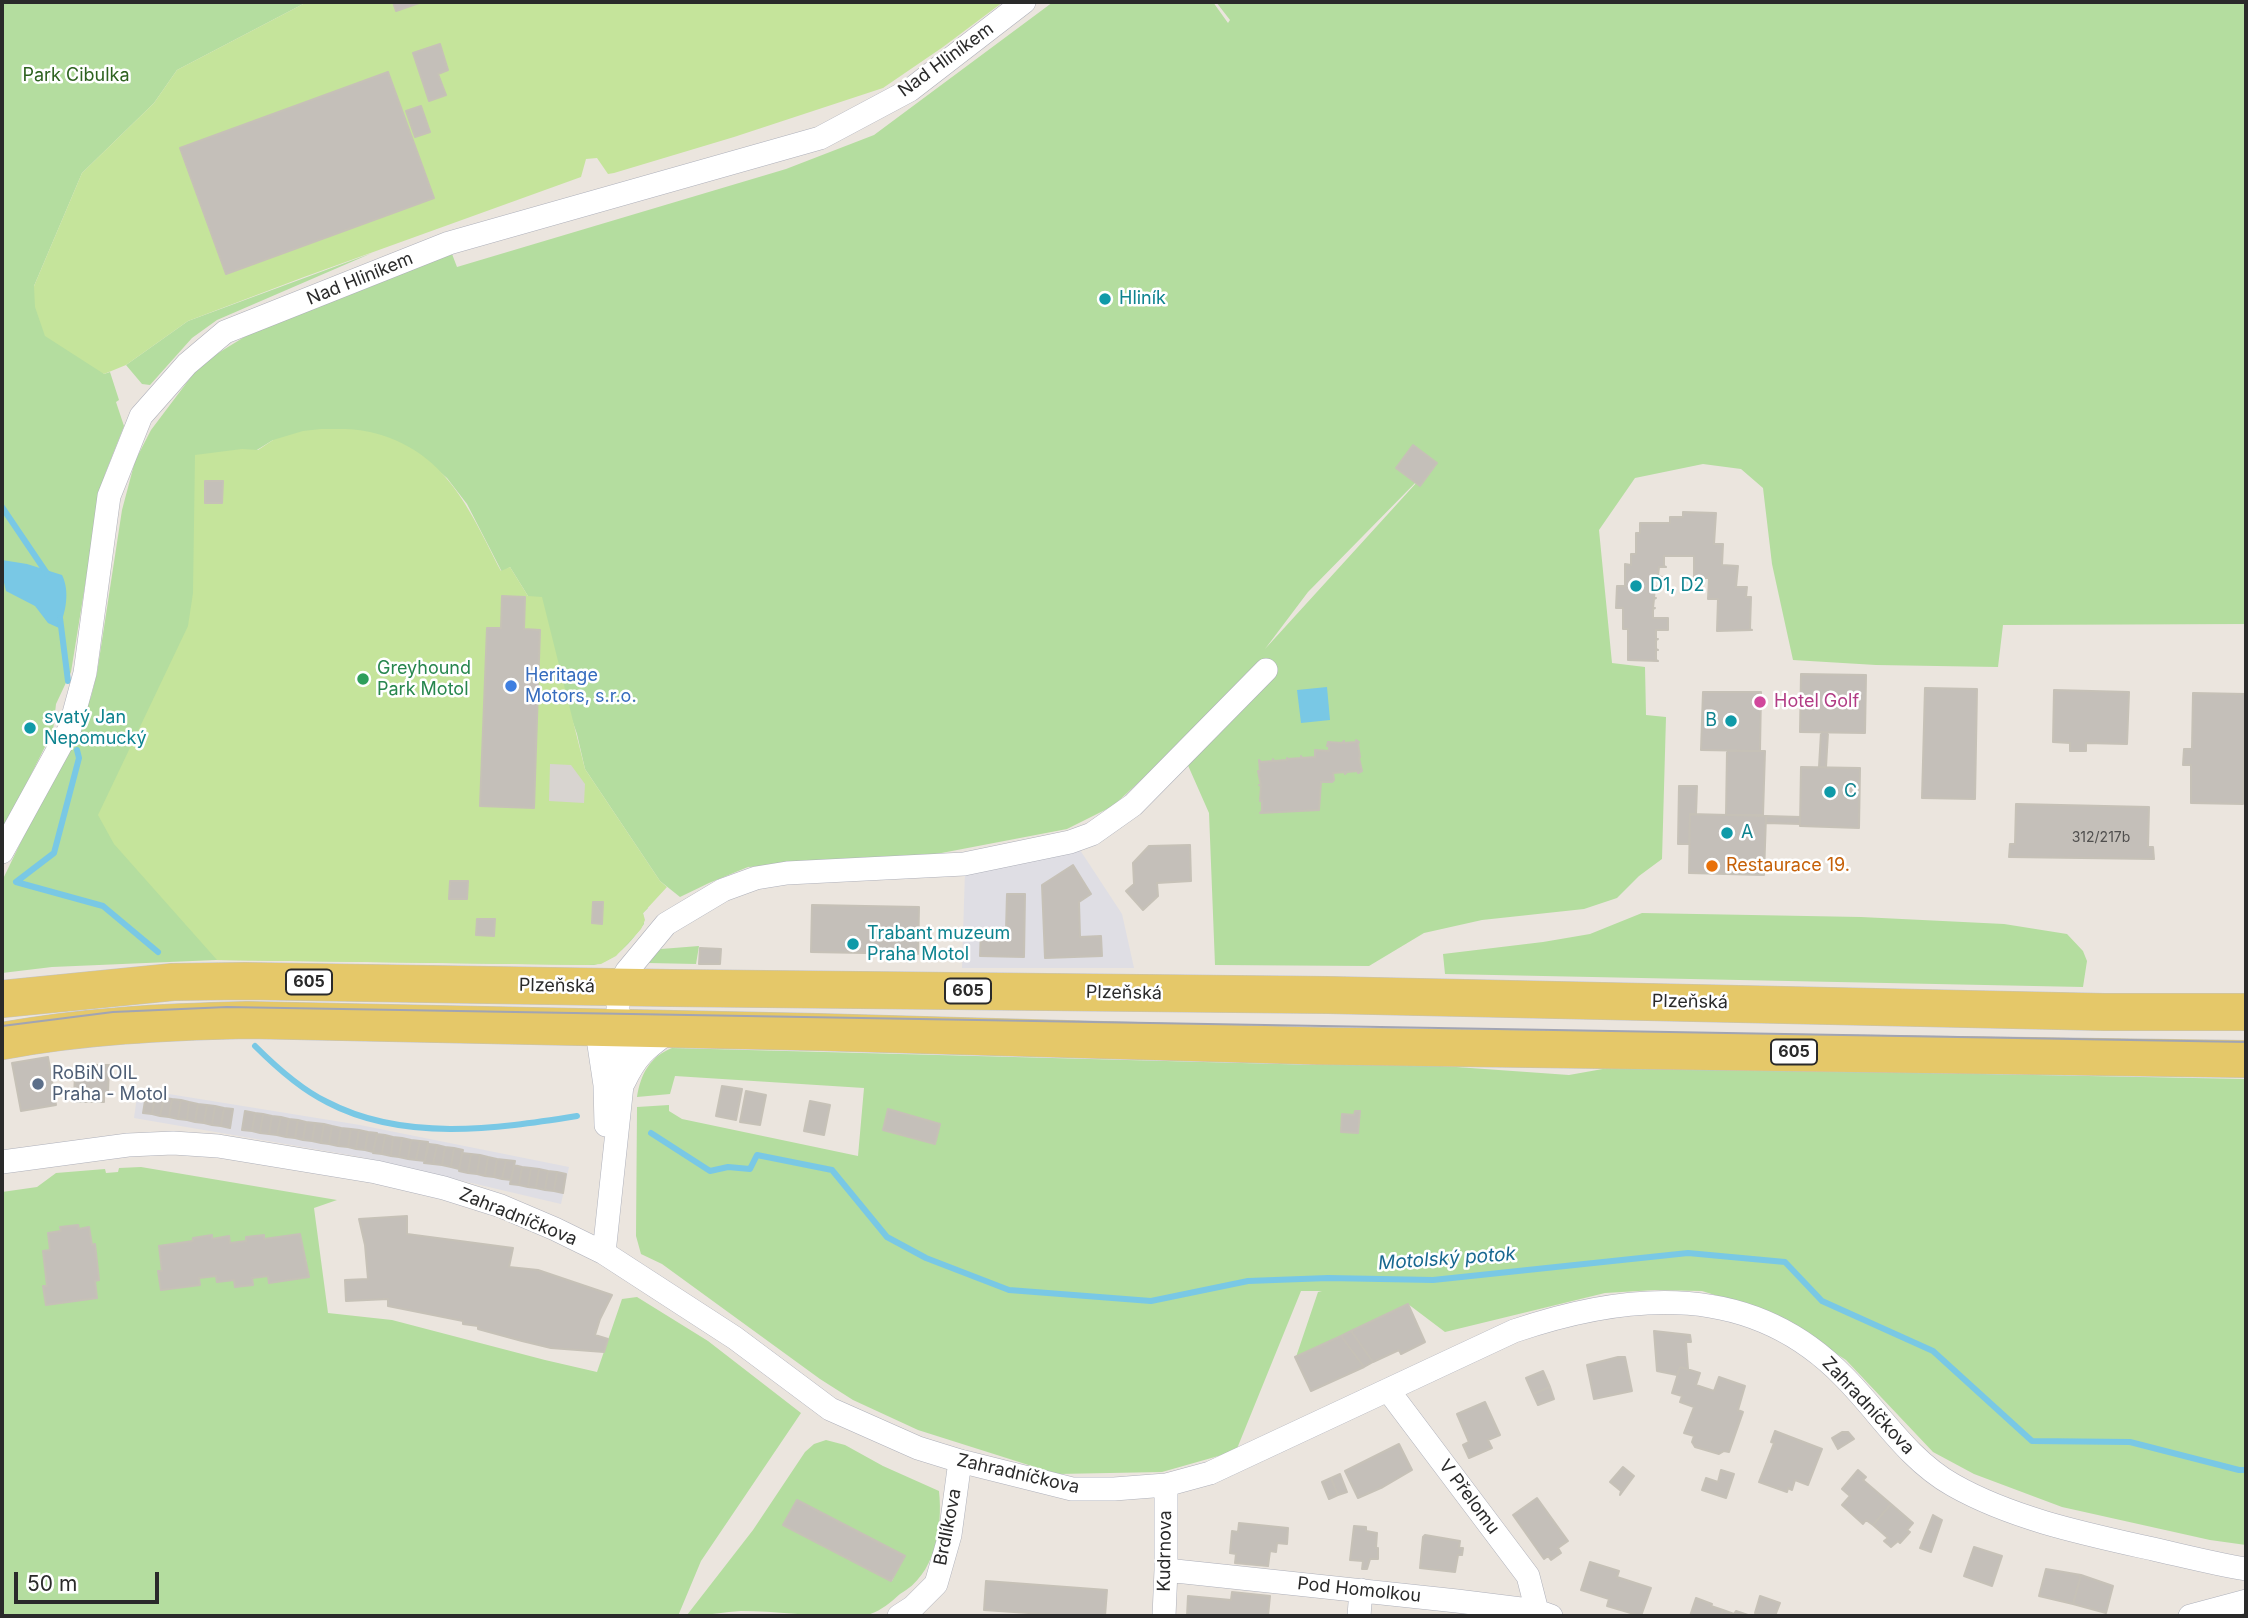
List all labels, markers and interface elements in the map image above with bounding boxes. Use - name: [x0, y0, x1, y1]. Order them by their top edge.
- street label: Nad Hliníkem: [894, 18, 998, 102]
- park label: Park Cibulka: [22, 65, 130, 87]
- street label: Nad Hliníkem: [304, 248, 416, 310]
- place label: Hliník: [1119, 288, 1166, 310]
- marker: Hliník: [1097, 291, 1113, 307]
- place label: D1, D2: [1650, 575, 1705, 597]
- marker: D1, D2: [1628, 578, 1644, 594]
- place label: Greyhound Park Motol: [377, 658, 471, 700]
- place label: Heritage Motors, s.r.o.: [525, 665, 637, 708]
- marker: Greyhound Park Motol: [355, 671, 371, 687]
- marker: Heritage Motors, s.r.o.: [503, 678, 519, 694]
- place label: Hotel Golf: [1774, 691, 1859, 713]
- marker: Hotel Golf: [1752, 694, 1768, 710]
- place label: svatý Jan Nepomucký: [44, 707, 147, 750]
- place label: B: [1705, 710, 1717, 732]
- marker: B: [1723, 713, 1739, 729]
- marker: svatý Jan Nepomucký: [22, 720, 38, 736]
- place label: C: [1844, 781, 1857, 803]
- marker: C: [1822, 784, 1838, 800]
- place label: A: [1741, 822, 1753, 844]
- marker: A: [1719, 825, 1735, 841]
- house number: 312/217b: [2072, 830, 2130, 846]
- place label: Restaurace 19.: [1726, 855, 1850, 877]
- marker: Restaurace 19.: [1704, 858, 1720, 874]
- place label: Trabant muzeum Praha Motol: [867, 923, 1010, 965]
- marker: Trabant muzeum Praha Motol: [845, 936, 861, 952]
- road number: 605: [286, 970, 332, 994]
- street label: Plzeňská: [519, 975, 595, 997]
- road number: 605: [945, 979, 991, 1004]
- street label: Plzeňská: [1086, 982, 1162, 1004]
- street label: Plzeňská: [1652, 991, 1728, 1013]
- road number: 605: [1771, 1040, 1817, 1064]
- place label: RoBiN OIL Praha - Motol: [52, 1063, 167, 1106]
- marker: RoBiN OIL Praha - Motol: [30, 1076, 46, 1092]
- street label: Zahradníčkova: [456, 1184, 580, 1250]
- water label: Motolský potok: [1377, 1243, 1517, 1275]
- street label: Zahradníčkova: [1817, 1353, 1919, 1459]
- street label: Zahradníčkova: [955, 1449, 1081, 1499]
- street label: V Přelomu: [1434, 1456, 1504, 1538]
- street label: Brdlíkova: [930, 1487, 966, 1567]
- street label: Kudrnova: [1153, 1510, 1177, 1592]
- scale bar: [18, 1558, 163, 1602]
- text: 50 m: [27, 1571, 77, 1596]
- street label: Pod Homolkou: [1296, 1573, 1422, 1607]

